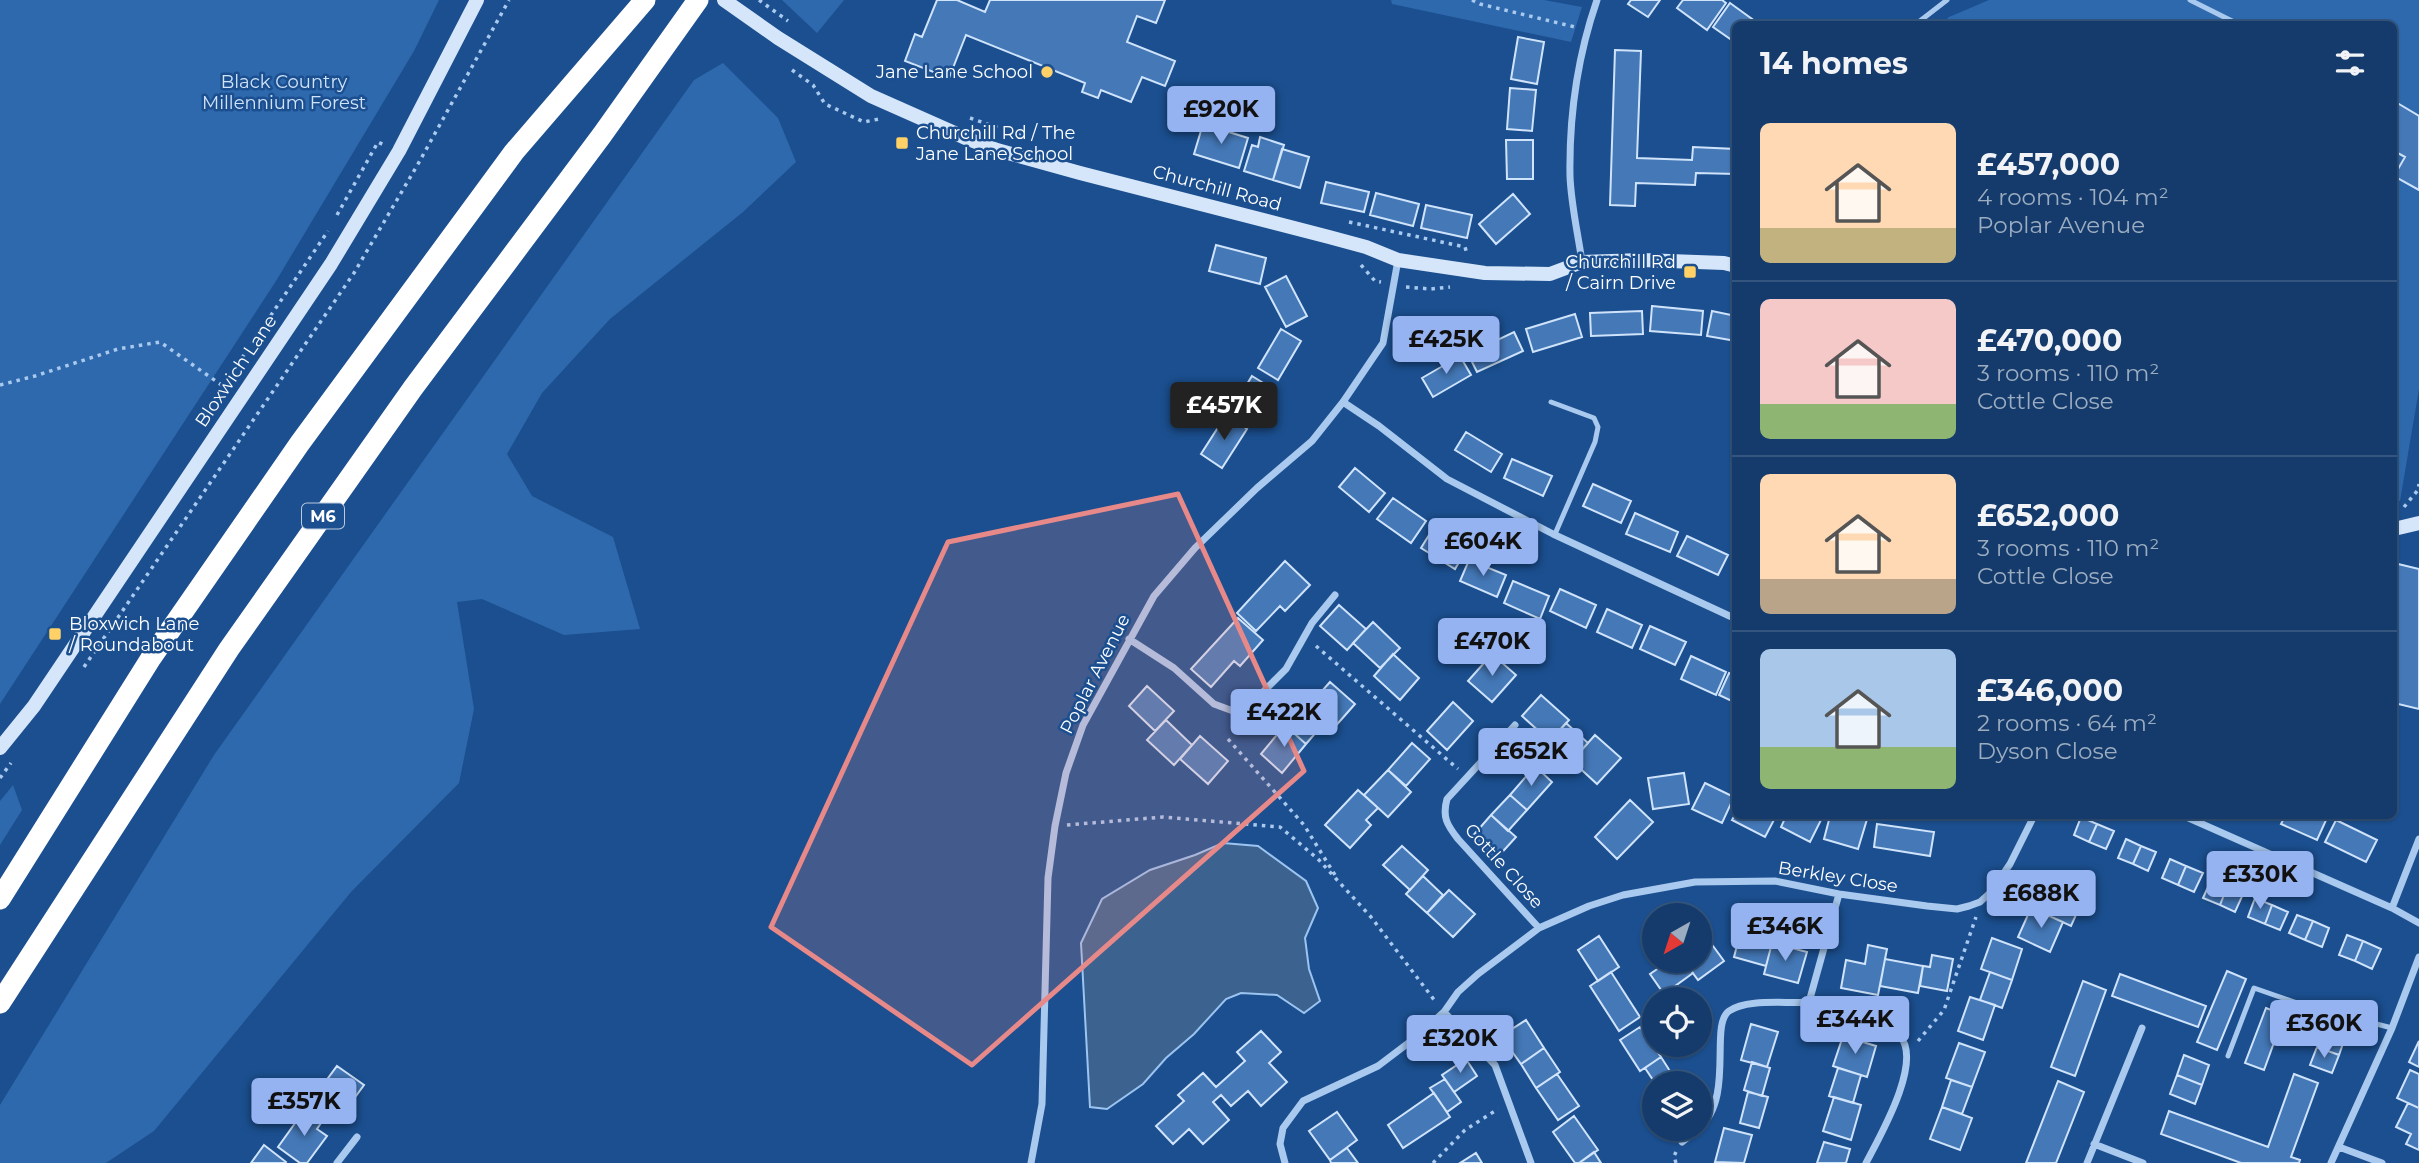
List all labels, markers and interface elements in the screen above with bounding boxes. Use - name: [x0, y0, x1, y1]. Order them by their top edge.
- icon: filters: [2331, 44, 2369, 82]
- text: 14 homes: [1760, 45, 1908, 82]
- place label: Jane Lane School: [875, 61, 1033, 83]
- marker: Jane Lane School: [1039, 64, 1055, 80]
- park label: Black Country Millennium Forest: [202, 71, 366, 114]
- pin: £920K: [1172, 86, 1270, 146]
- text: £920K: [1183, 95, 1259, 123]
- place label: Churchill Rd / The Jane Lane School: [915, 122, 1076, 165]
- marker: Churchill Rd / The Jane Lane School: [894, 135, 910, 151]
- text: £457,000: [1977, 146, 2120, 183]
- icon: home: [1816, 151, 1900, 235]
- street label: Churchill Road: [1150, 160, 1284, 216]
- text: 4 rooms · 104 m²: [1977, 183, 2169, 211]
- text: Poplar Avenue: [1977, 211, 2145, 239]
- place label: Churchill Rd / Cairn Drive: [1565, 251, 1676, 294]
- marker: Churchill Rd / Cairn Drive: [1682, 264, 1698, 280]
- street label: Bloxwich Lane: [190, 311, 282, 431]
- pin: £425K: [1397, 316, 1495, 376]
- text: £470,000: [1977, 322, 2122, 359]
- text: £425K: [1409, 325, 1483, 353]
- icon: home: [1816, 327, 1900, 411]
- text: 3 rooms · 110 m²: [1977, 359, 2159, 387]
- pin: £457K: [1175, 382, 1273, 442]
- text: Cottle Close: [1977, 387, 2114, 415]
- text: £457K: [1186, 391, 1262, 419]
- text: £652,000: [1977, 497, 2119, 534]
- icon: home: [1816, 502, 1900, 586]
- road number: M6: [302, 503, 344, 528]
- pin: £604K: [1434, 518, 1532, 578]
- text: £604K: [1444, 527, 1522, 555]
- text: 3 rooms · 110 m²: [1977, 534, 2159, 562]
- text: Cottle Close: [1977, 562, 2114, 590]
- street label: Poplar Avenue: [1055, 610, 1135, 738]
- place label: Bloxwich Lane / Roundabout: [68, 613, 200, 656]
- pin: £470K: [1443, 618, 1541, 678]
- marker: Bloxwich Lane / Roundabout: [47, 626, 63, 642]
- text: £470K: [1454, 627, 1530, 655]
- text: £346,000: [1977, 672, 2123, 709]
- icon: home: [1816, 677, 1900, 761]
- pin: £422K: [1235, 690, 1333, 749]
- text: £422K: [1247, 698, 1321, 726]
- text: 2 rooms · 64 m²: [1977, 709, 2157, 737]
- pin: £652K: [1482, 728, 1580, 788]
- text: £652K: [1494, 737, 1568, 765]
- text: Dyson Close: [1977, 737, 2118, 765]
- street label: Cottle Close: [1460, 819, 1548, 913]
- pin: £330K: [2211, 852, 2309, 911]
- street label: Berkley Close: [1777, 857, 1900, 897]
- text: £330K: [2223, 860, 2297, 888]
- pin: £688K: [1992, 870, 2090, 930]
- text: £688K: [2003, 879, 2079, 907]
- north arrow: [1642, 903, 1712, 973]
- map controls: [1642, 903, 1712, 1141]
- pin: £346K: [1736, 904, 1834, 963]
- text: £346K: [1747, 912, 1823, 940]
- button: locate: [1642, 987, 1712, 1057]
- pin: £344K: [1806, 996, 1904, 1056]
- pin: £360K: [2275, 1000, 2373, 1060]
- text: £344K: [1816, 1005, 1894, 1033]
- text: £360K: [2286, 1009, 2362, 1037]
- pin: £320K: [1411, 1016, 1509, 1075]
- text: £320K: [1423, 1024, 1497, 1052]
- button: layers: [1642, 1071, 1712, 1141]
- pin: £357K: [255, 1078, 353, 1138]
- text: £357K: [267, 1087, 341, 1115]

